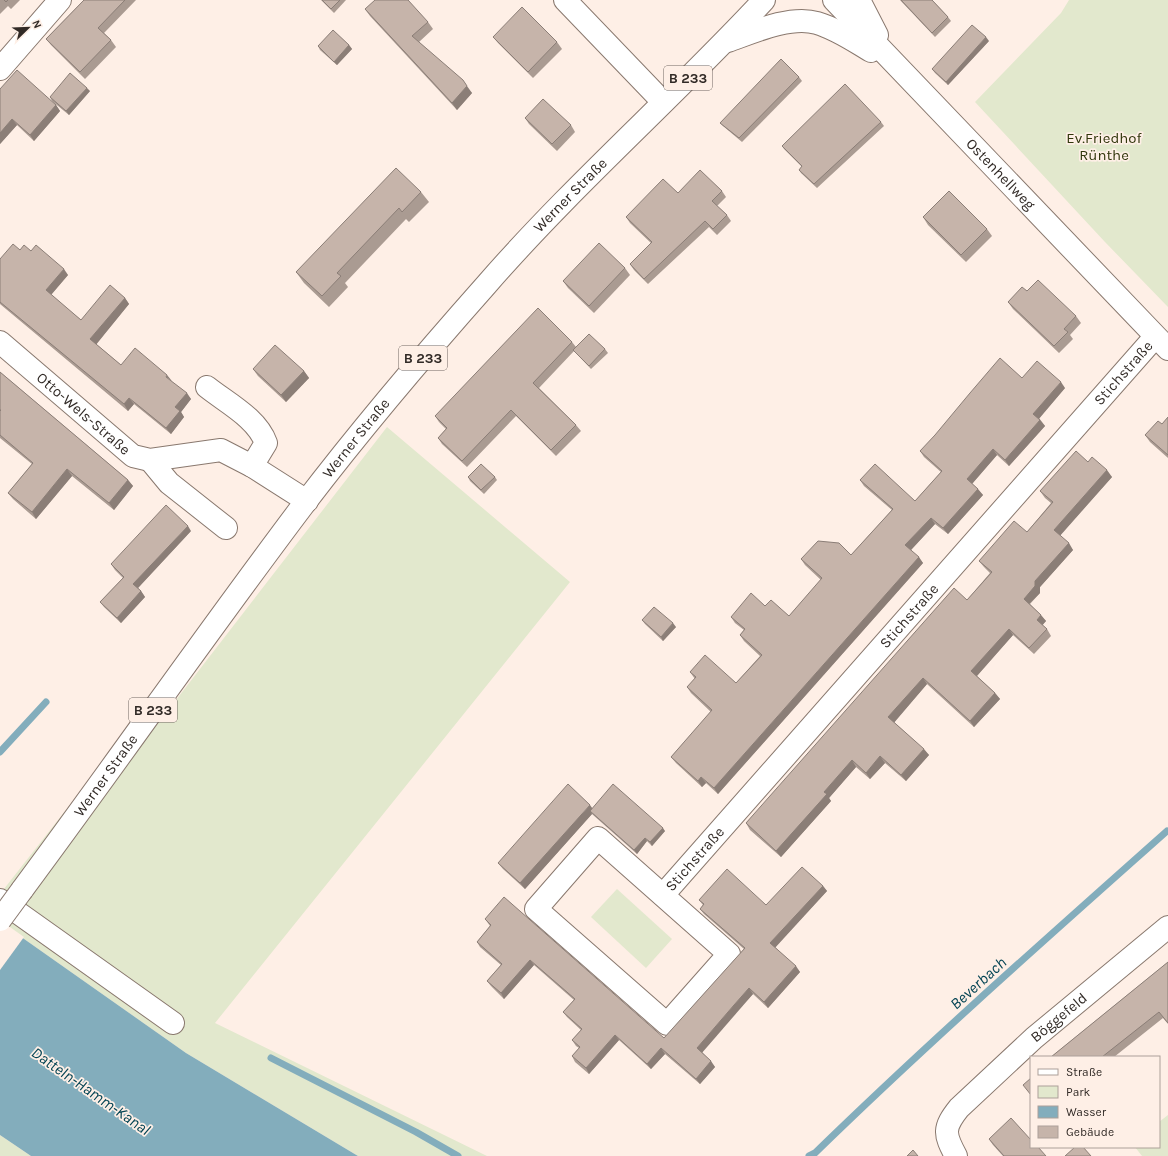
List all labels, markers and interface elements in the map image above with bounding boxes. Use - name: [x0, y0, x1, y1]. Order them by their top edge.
- north arrow: [8, 8, 48, 48]
- text: N: [29, 18, 44, 30]
- road number: B 233: [664, 66, 712, 90]
- park label: Ev.Friedhof Rünthe: [1066, 129, 1143, 164]
- street label: Ostenhellweg: [962, 135, 1039, 214]
- street label: Werner Straße: [530, 154, 611, 236]
- street label: Stichstraße: [1090, 337, 1157, 409]
- road number: B 233: [399, 346, 447, 370]
- street label: Otto-Wels-Straße: [33, 368, 134, 459]
- street label: Werner Straße: [319, 395, 394, 482]
- street label: Stichstraße: [876, 580, 942, 652]
- road number: B 233: [129, 698, 177, 722]
- street label: Werner Straße: [70, 731, 142, 820]
- street label: Stichstraße: [661, 823, 728, 895]
- water label: Beverbach: [946, 953, 1010, 1013]
- street label: Böggefeld: [1027, 989, 1091, 1046]
- water label: Datteln-Hamm-Kanal: [28, 1043, 154, 1139]
- legend: [1030, 1056, 1160, 1148]
- text: Straße: [1066, 1065, 1102, 1079]
- text: Park: [1066, 1085, 1091, 1099]
- text: Wasser: [1066, 1105, 1107, 1119]
- text: Gebäude: [1066, 1125, 1114, 1139]

